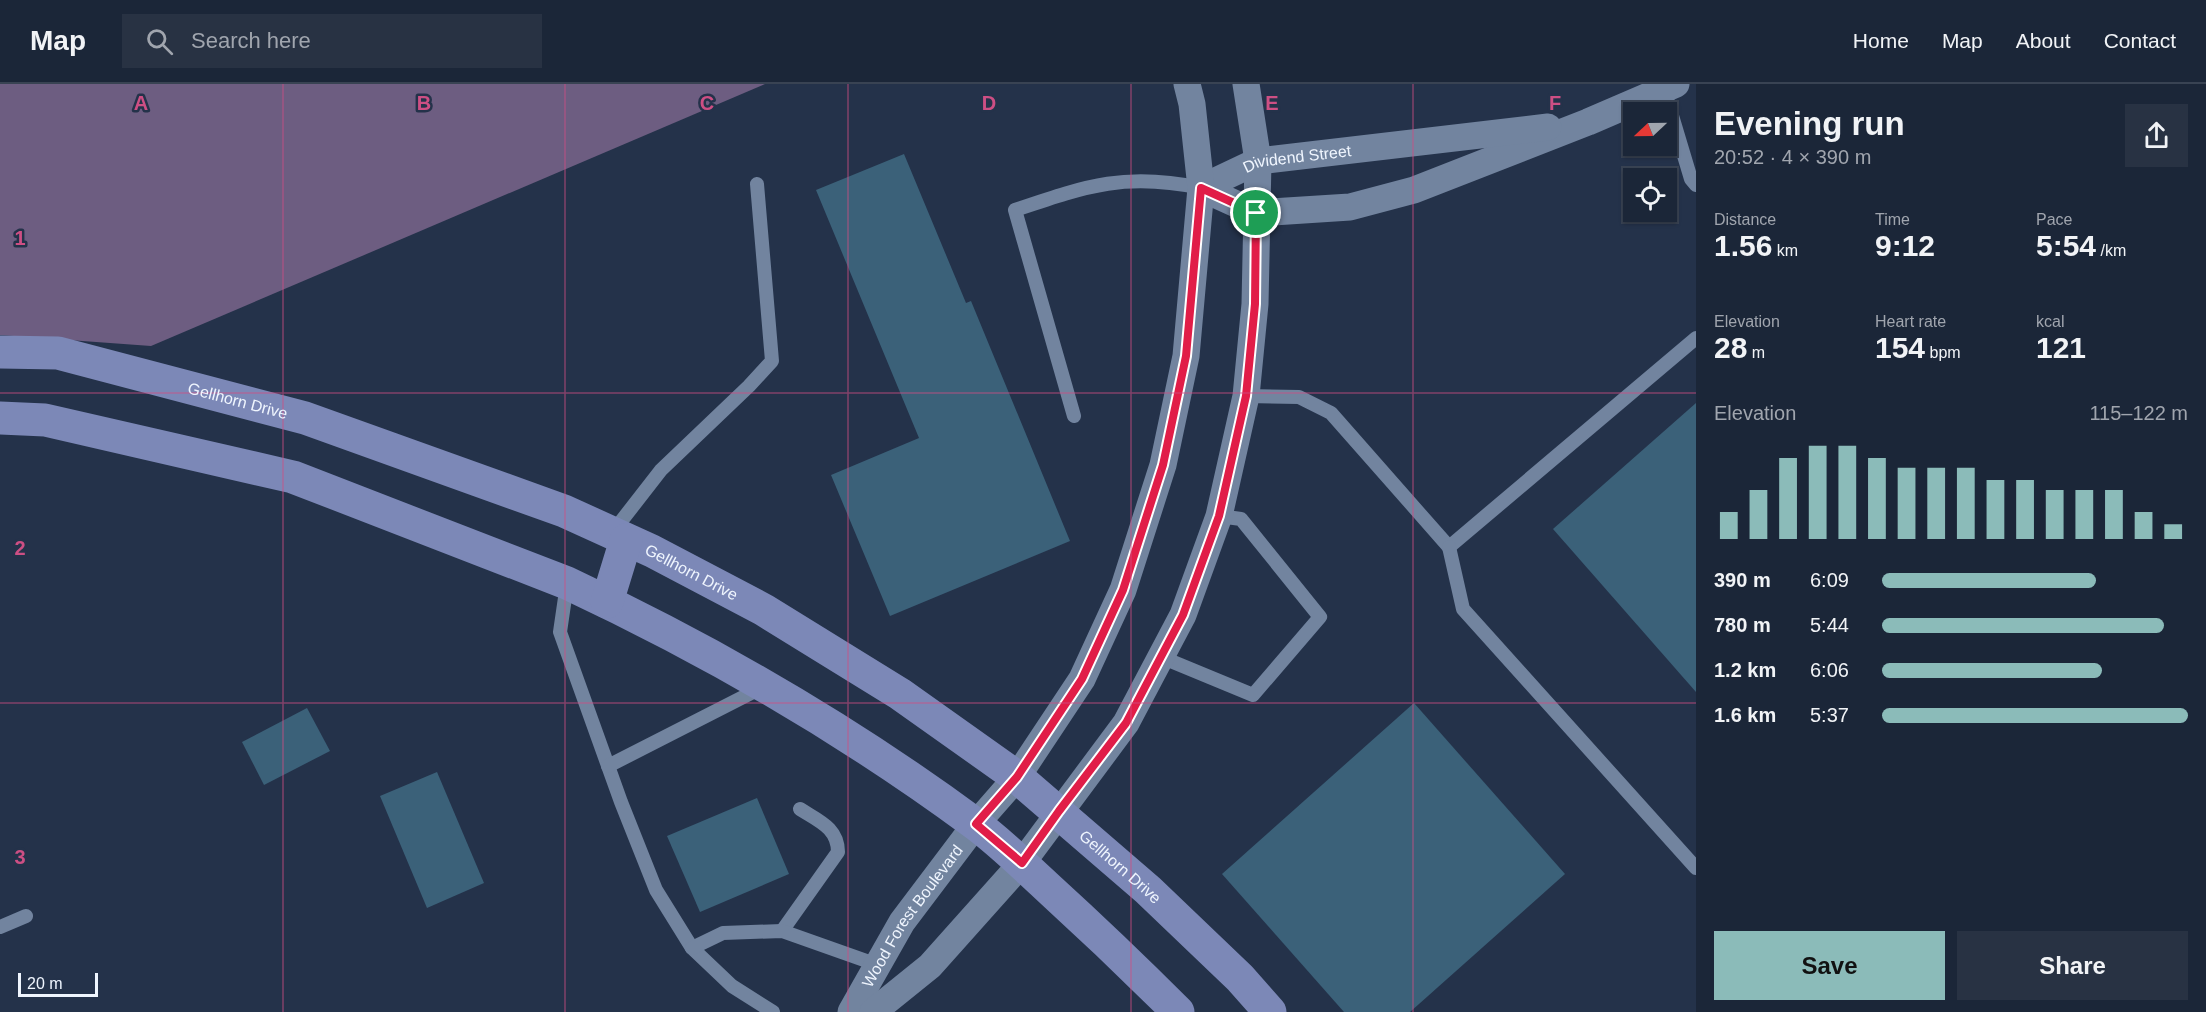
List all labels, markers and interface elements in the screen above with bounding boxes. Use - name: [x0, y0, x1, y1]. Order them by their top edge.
- search box: [122, 14, 542, 68]
- text: Map: [30, 25, 86, 56]
- icon: search: [143, 25, 176, 58]
- text: Search here: [191, 28, 311, 53]
- text: Home: [1853, 29, 1909, 52]
- text: Map: [1942, 29, 1983, 52]
- text: About: [2016, 29, 2071, 52]
- text: Contact: [2104, 29, 2176, 52]
- text: A: [134, 92, 148, 114]
- text: B: [417, 92, 431, 114]
- text: C: [700, 92, 714, 114]
- text: D: [982, 92, 996, 114]
- text: E: [1265, 92, 1279, 114]
- text: F: [1549, 92, 1561, 114]
- north arrow: [1623, 102, 1677, 156]
- map controls: [1623, 102, 1677, 222]
- button: share: [2125, 104, 2188, 167]
- text: Evening run: [1714, 105, 1905, 142]
- street label: Dividend Street: [1240, 142, 1353, 176]
- text: 20:52 · 4 × 390 m: [1714, 146, 1871, 168]
- button: locate: [1623, 168, 1677, 222]
- pin: [1230, 187, 1281, 238]
- icon: arrive: [1239, 196, 1272, 229]
- text: Distance: [1714, 211, 1776, 228]
- text: Time: [1875, 211, 1910, 228]
- text: Pace: [2036, 211, 2072, 228]
- text: 1: [14, 227, 26, 249]
- text: 1.56: [1714, 229, 1772, 262]
- text: 9:12: [1875, 229, 1935, 262]
- text: 5:54: [2036, 229, 2096, 262]
- text: km: [1772, 242, 1798, 259]
- text: /km: [2096, 242, 2126, 259]
- text: Elevation: [1714, 313, 1780, 330]
- text: Heart rate: [1875, 313, 1946, 330]
- text: kcal: [2036, 313, 2064, 330]
- text: 28: [1714, 331, 1747, 364]
- text: 154: [1875, 331, 1925, 364]
- text: 121: [2036, 331, 2086, 364]
- text: m: [1747, 344, 1765, 361]
- text: bpm: [1925, 344, 1961, 361]
- street label: Gellhorn Drive: [186, 380, 289, 422]
- text: Elevation: [1714, 402, 1796, 424]
- text: 115–122 m: [2089, 402, 2188, 424]
- text: 2: [14, 537, 26, 559]
- street label: Gellhorn Drive: [642, 541, 741, 604]
- text: 390 m: [1714, 569, 1771, 591]
- text: 6:09: [1810, 569, 1849, 591]
- text: 780 m: [1714, 614, 1771, 636]
- text: 5:44: [1810, 614, 1849, 636]
- text: 1.2 km: [1714, 659, 1776, 681]
- text: 6:06: [1810, 659, 1849, 681]
- text: 1.6 km: [1714, 704, 1776, 726]
- text: 5:37: [1810, 704, 1849, 726]
- street label: Gellhorn Drive: [1076, 827, 1164, 907]
- street label: Wood Forest Boulevard: [859, 842, 966, 990]
- text: 3: [14, 846, 26, 868]
- button: Save: [1714, 931, 1945, 1000]
- button: Share: [1957, 931, 2188, 1000]
- scale bar: [18, 970, 98, 998]
- text: 20 m: [27, 975, 63, 992]

